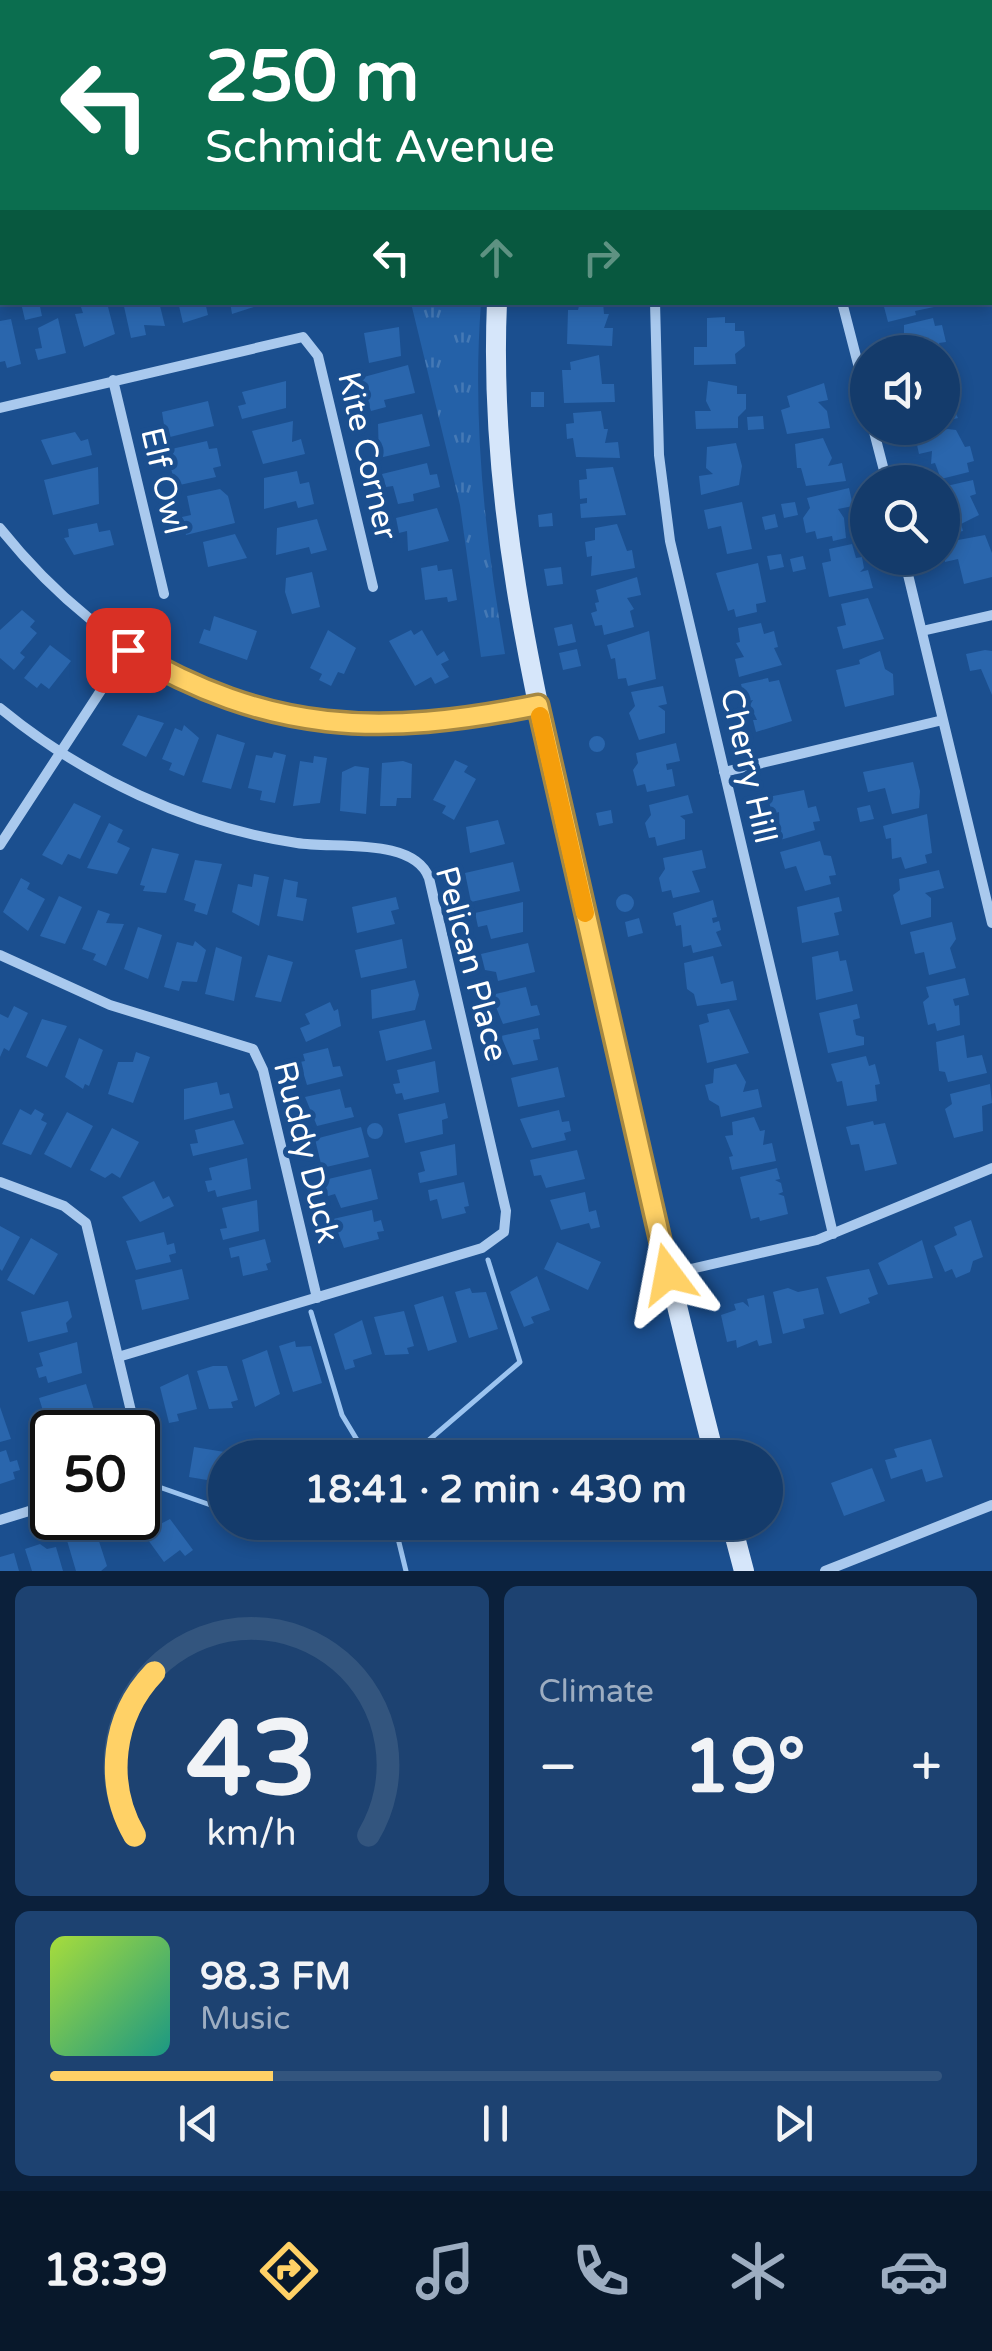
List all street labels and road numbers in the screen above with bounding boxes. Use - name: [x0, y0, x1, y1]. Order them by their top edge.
- street label: Kite Corner: [329, 368, 405, 544]
- street label: Elf Owl: [132, 424, 194, 538]
- street label: Cherry Hill: [712, 685, 784, 847]
- street label: Pelican Place: [427, 862, 515, 1066]
- street label: Ruddy Duck: [265, 1057, 347, 1247]

